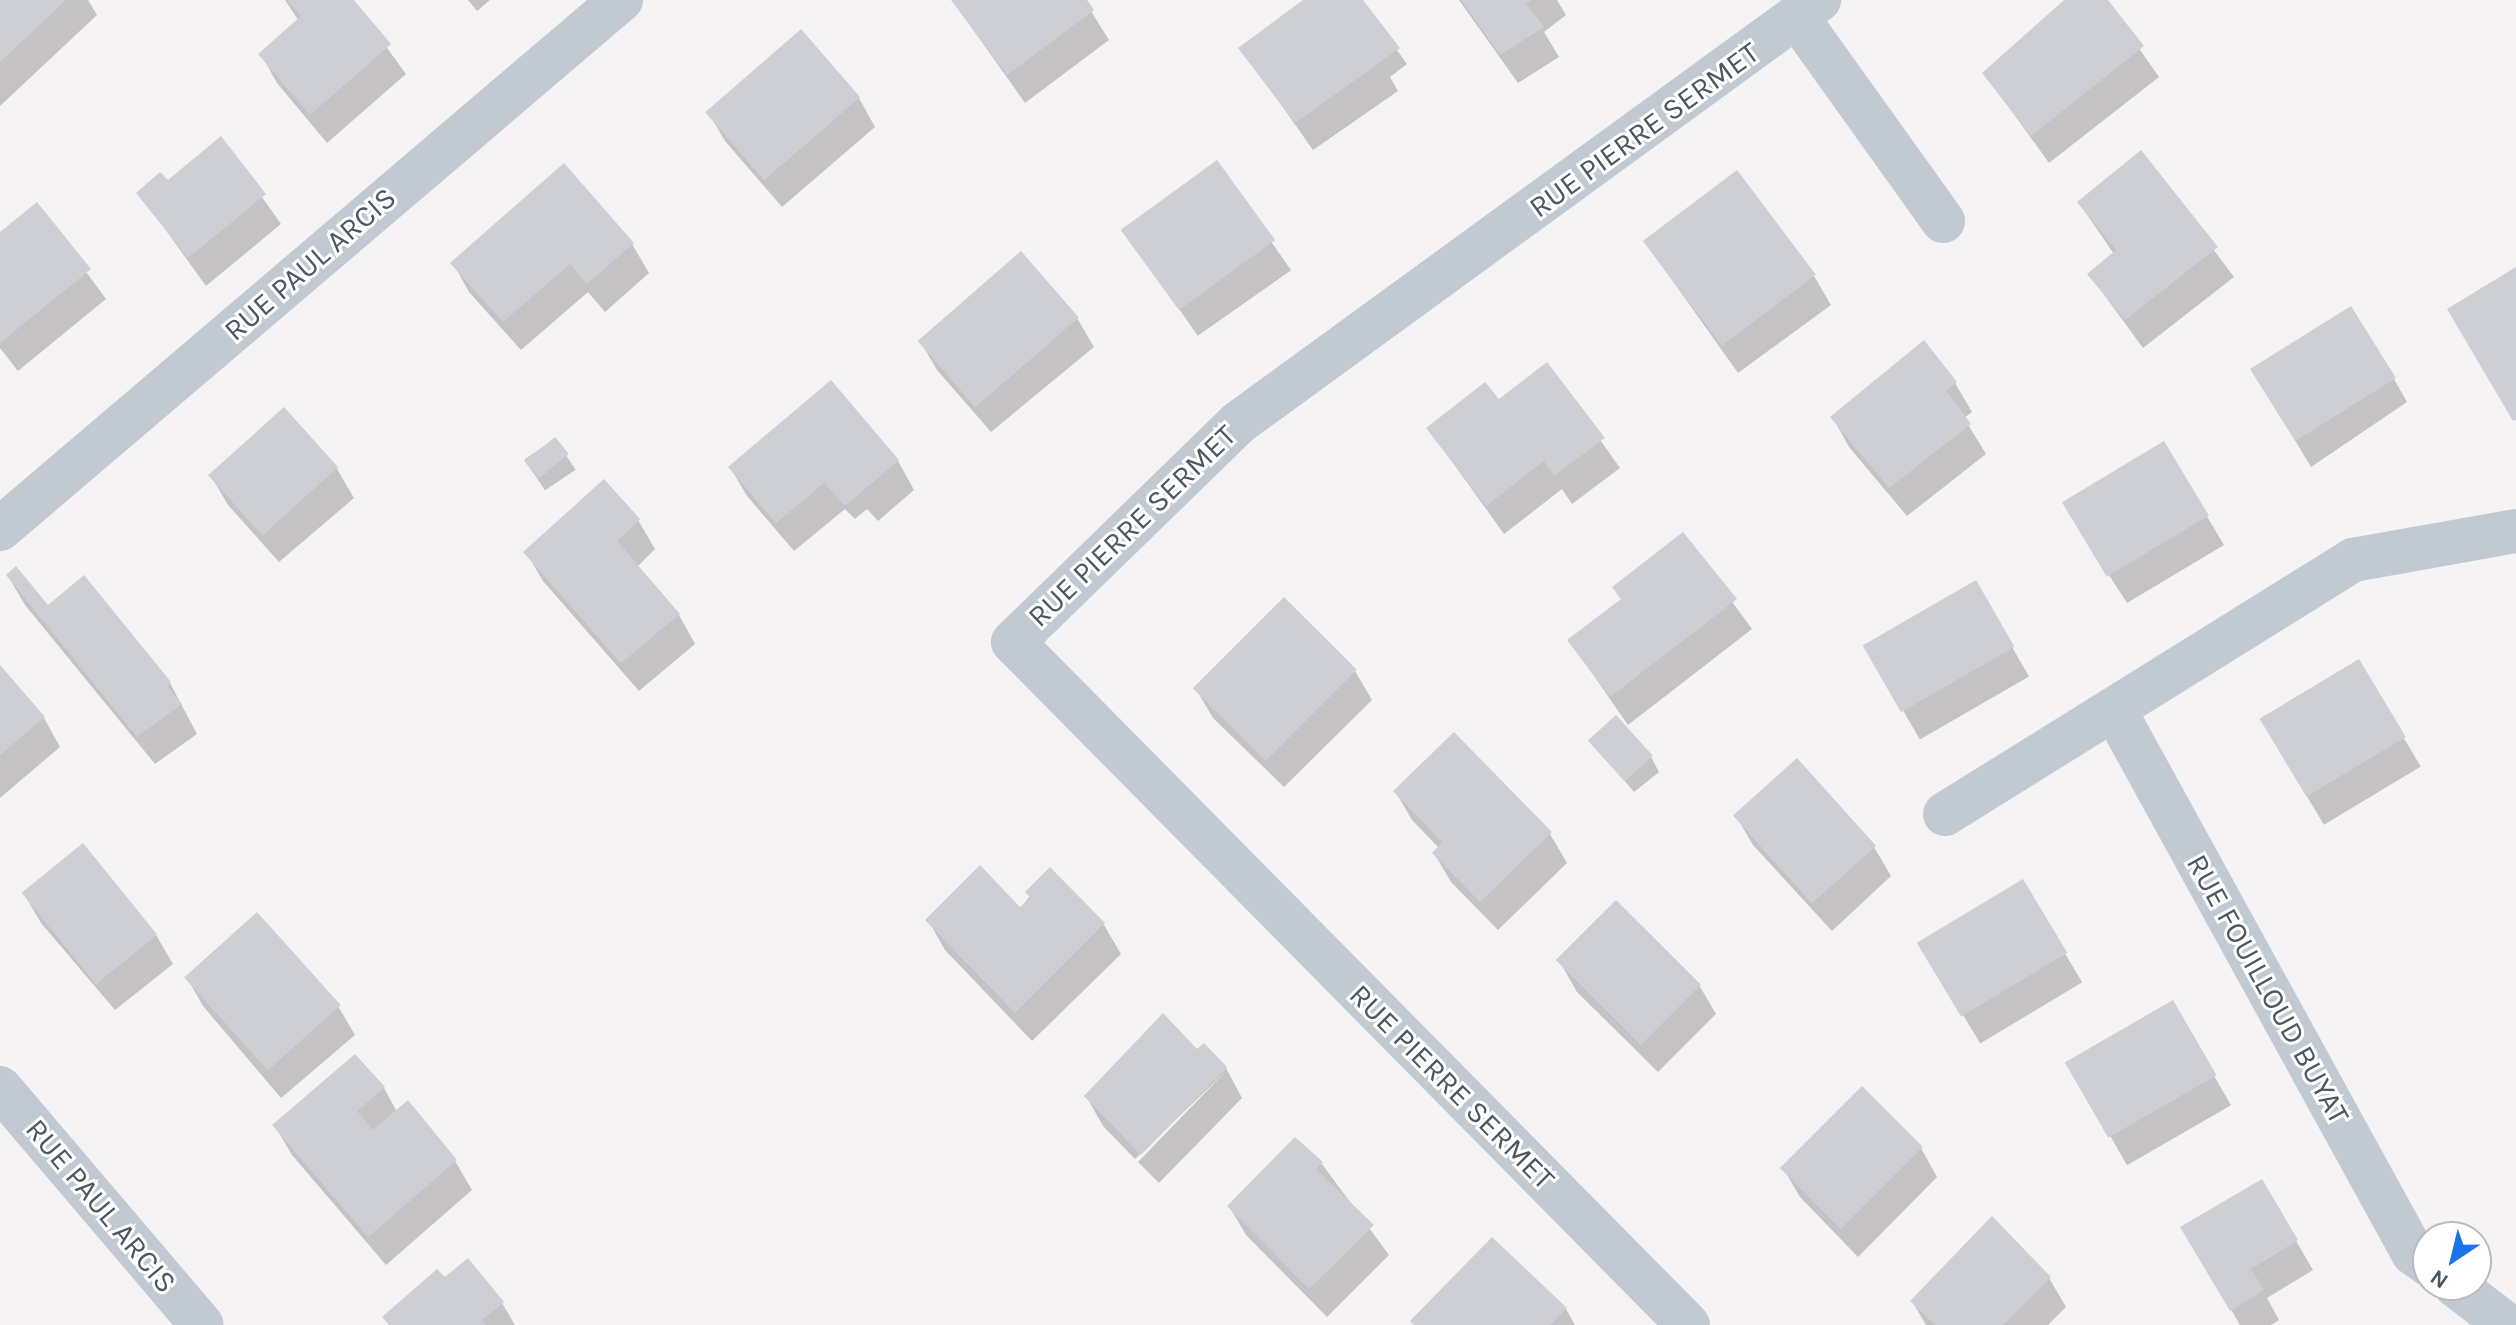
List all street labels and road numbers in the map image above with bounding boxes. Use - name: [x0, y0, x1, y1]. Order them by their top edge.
- street label: RUE PIERRE SERMET: [1522, 35, 1766, 225]
- street label: RUE PAUL ARCIS: [217, 180, 403, 348]
- street label: RUE PIERRE SERMET: [1021, 417, 1243, 635]
- street label: RUE FOUILLOUD BUYAT: [2179, 848, 2357, 1130]
- street label: RUE PIERRE SERMET: [1342, 977, 1562, 1197]
- street label: RUE PAUL ARCIS: [18, 1112, 184, 1300]

